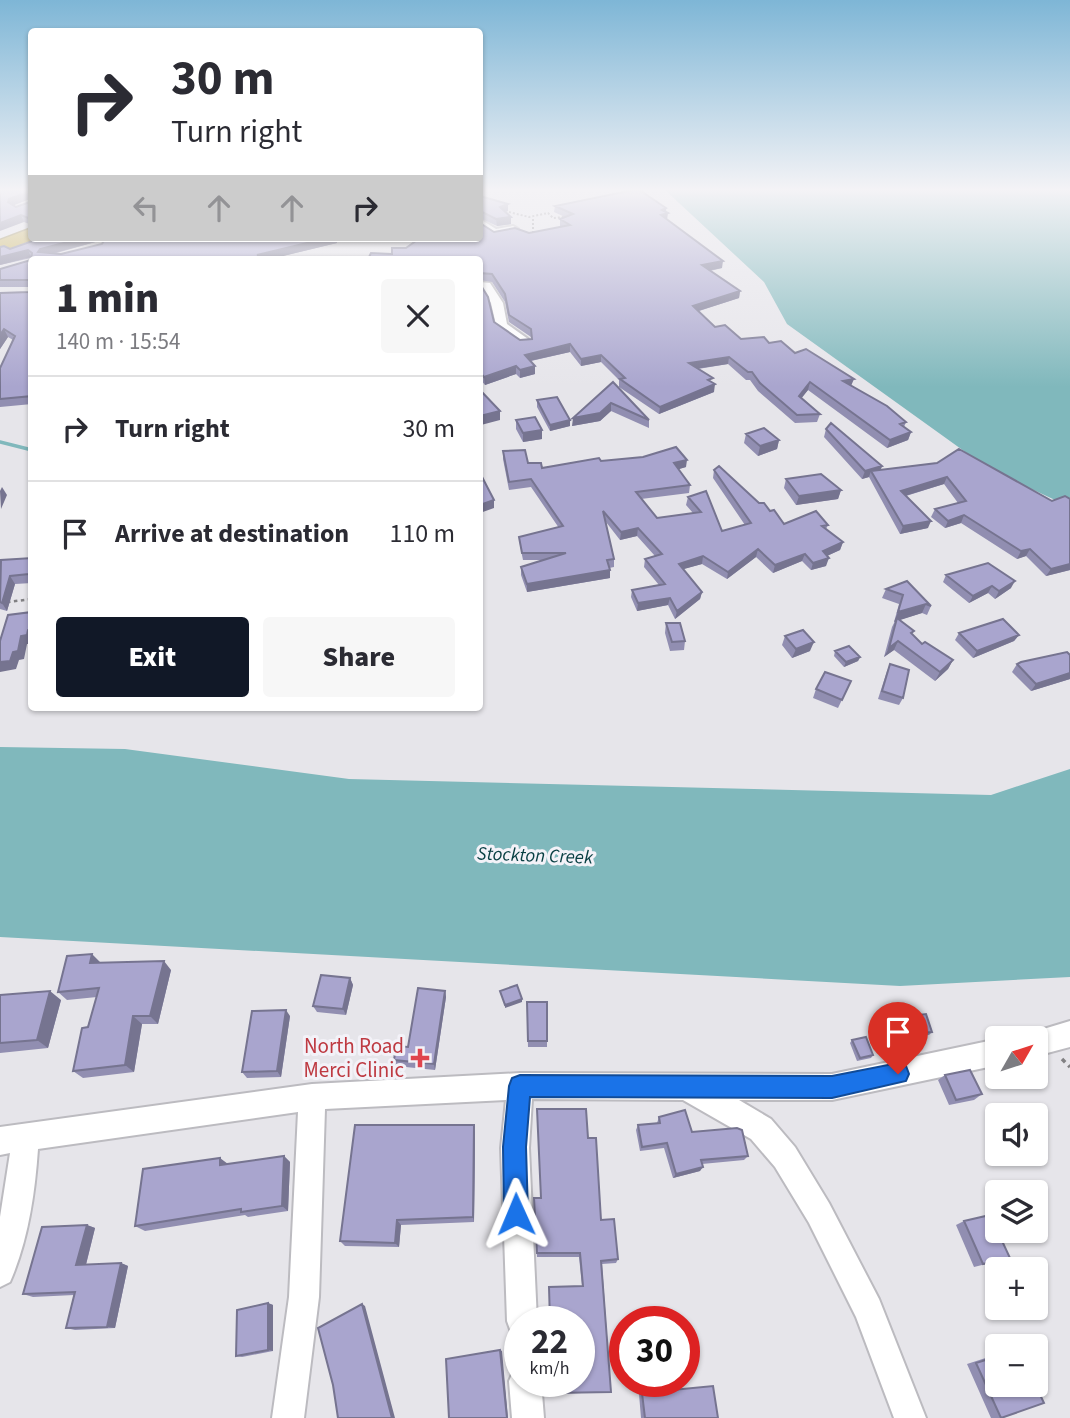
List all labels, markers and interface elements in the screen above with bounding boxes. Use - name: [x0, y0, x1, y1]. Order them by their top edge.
- text: 30 m: [171, 44, 275, 114]
- icon: right: [56, 56, 147, 147]
- text: Turn right: [171, 109, 302, 155]
- icon: left: [127, 189, 165, 227]
- icon: ahead: [200, 189, 238, 227]
- icon: ahead: [273, 189, 311, 227]
- icon: right: [346, 189, 384, 227]
- text: 1 min: [56, 269, 159, 329]
- button: close: [381, 279, 455, 353]
- text: 140 m · 15:54: [56, 325, 180, 358]
- icon: right: [56, 410, 94, 448]
- text: Turn right: [115, 410, 230, 447]
- text: 30 m: [402, 410, 455, 447]
- icon: arrive: [56, 515, 94, 553]
- text: Arrive at destination: [115, 515, 349, 552]
- text: 110 m: [389, 515, 455, 552]
- button: Exit: [56, 617, 249, 697]
- button: Share: [263, 617, 455, 697]
- water label: Stockton Creek: [477, 840, 594, 872]
- pin: [868, 1002, 928, 1074]
- icon: arrive: [879, 1013, 917, 1051]
- north arrow: [985, 1026, 1048, 1088]
- map controls: [985, 1026, 1048, 1397]
- place label: North Road Merci Clinic: [304, 1031, 404, 1085]
- marker: North Road Merci Clinic: [410, 1048, 430, 1068]
- button: sound: [985, 1103, 1048, 1166]
- position arrow: [479, 1177, 553, 1251]
- button: layers: [985, 1180, 1048, 1243]
- button: +: [985, 1257, 1048, 1320]
- speed limit sign: 30: [609, 1306, 700, 1397]
- text: 22: [531, 1317, 568, 1367]
- button: −: [985, 1334, 1048, 1397]
- text: km/h: [530, 1356, 569, 1381]

